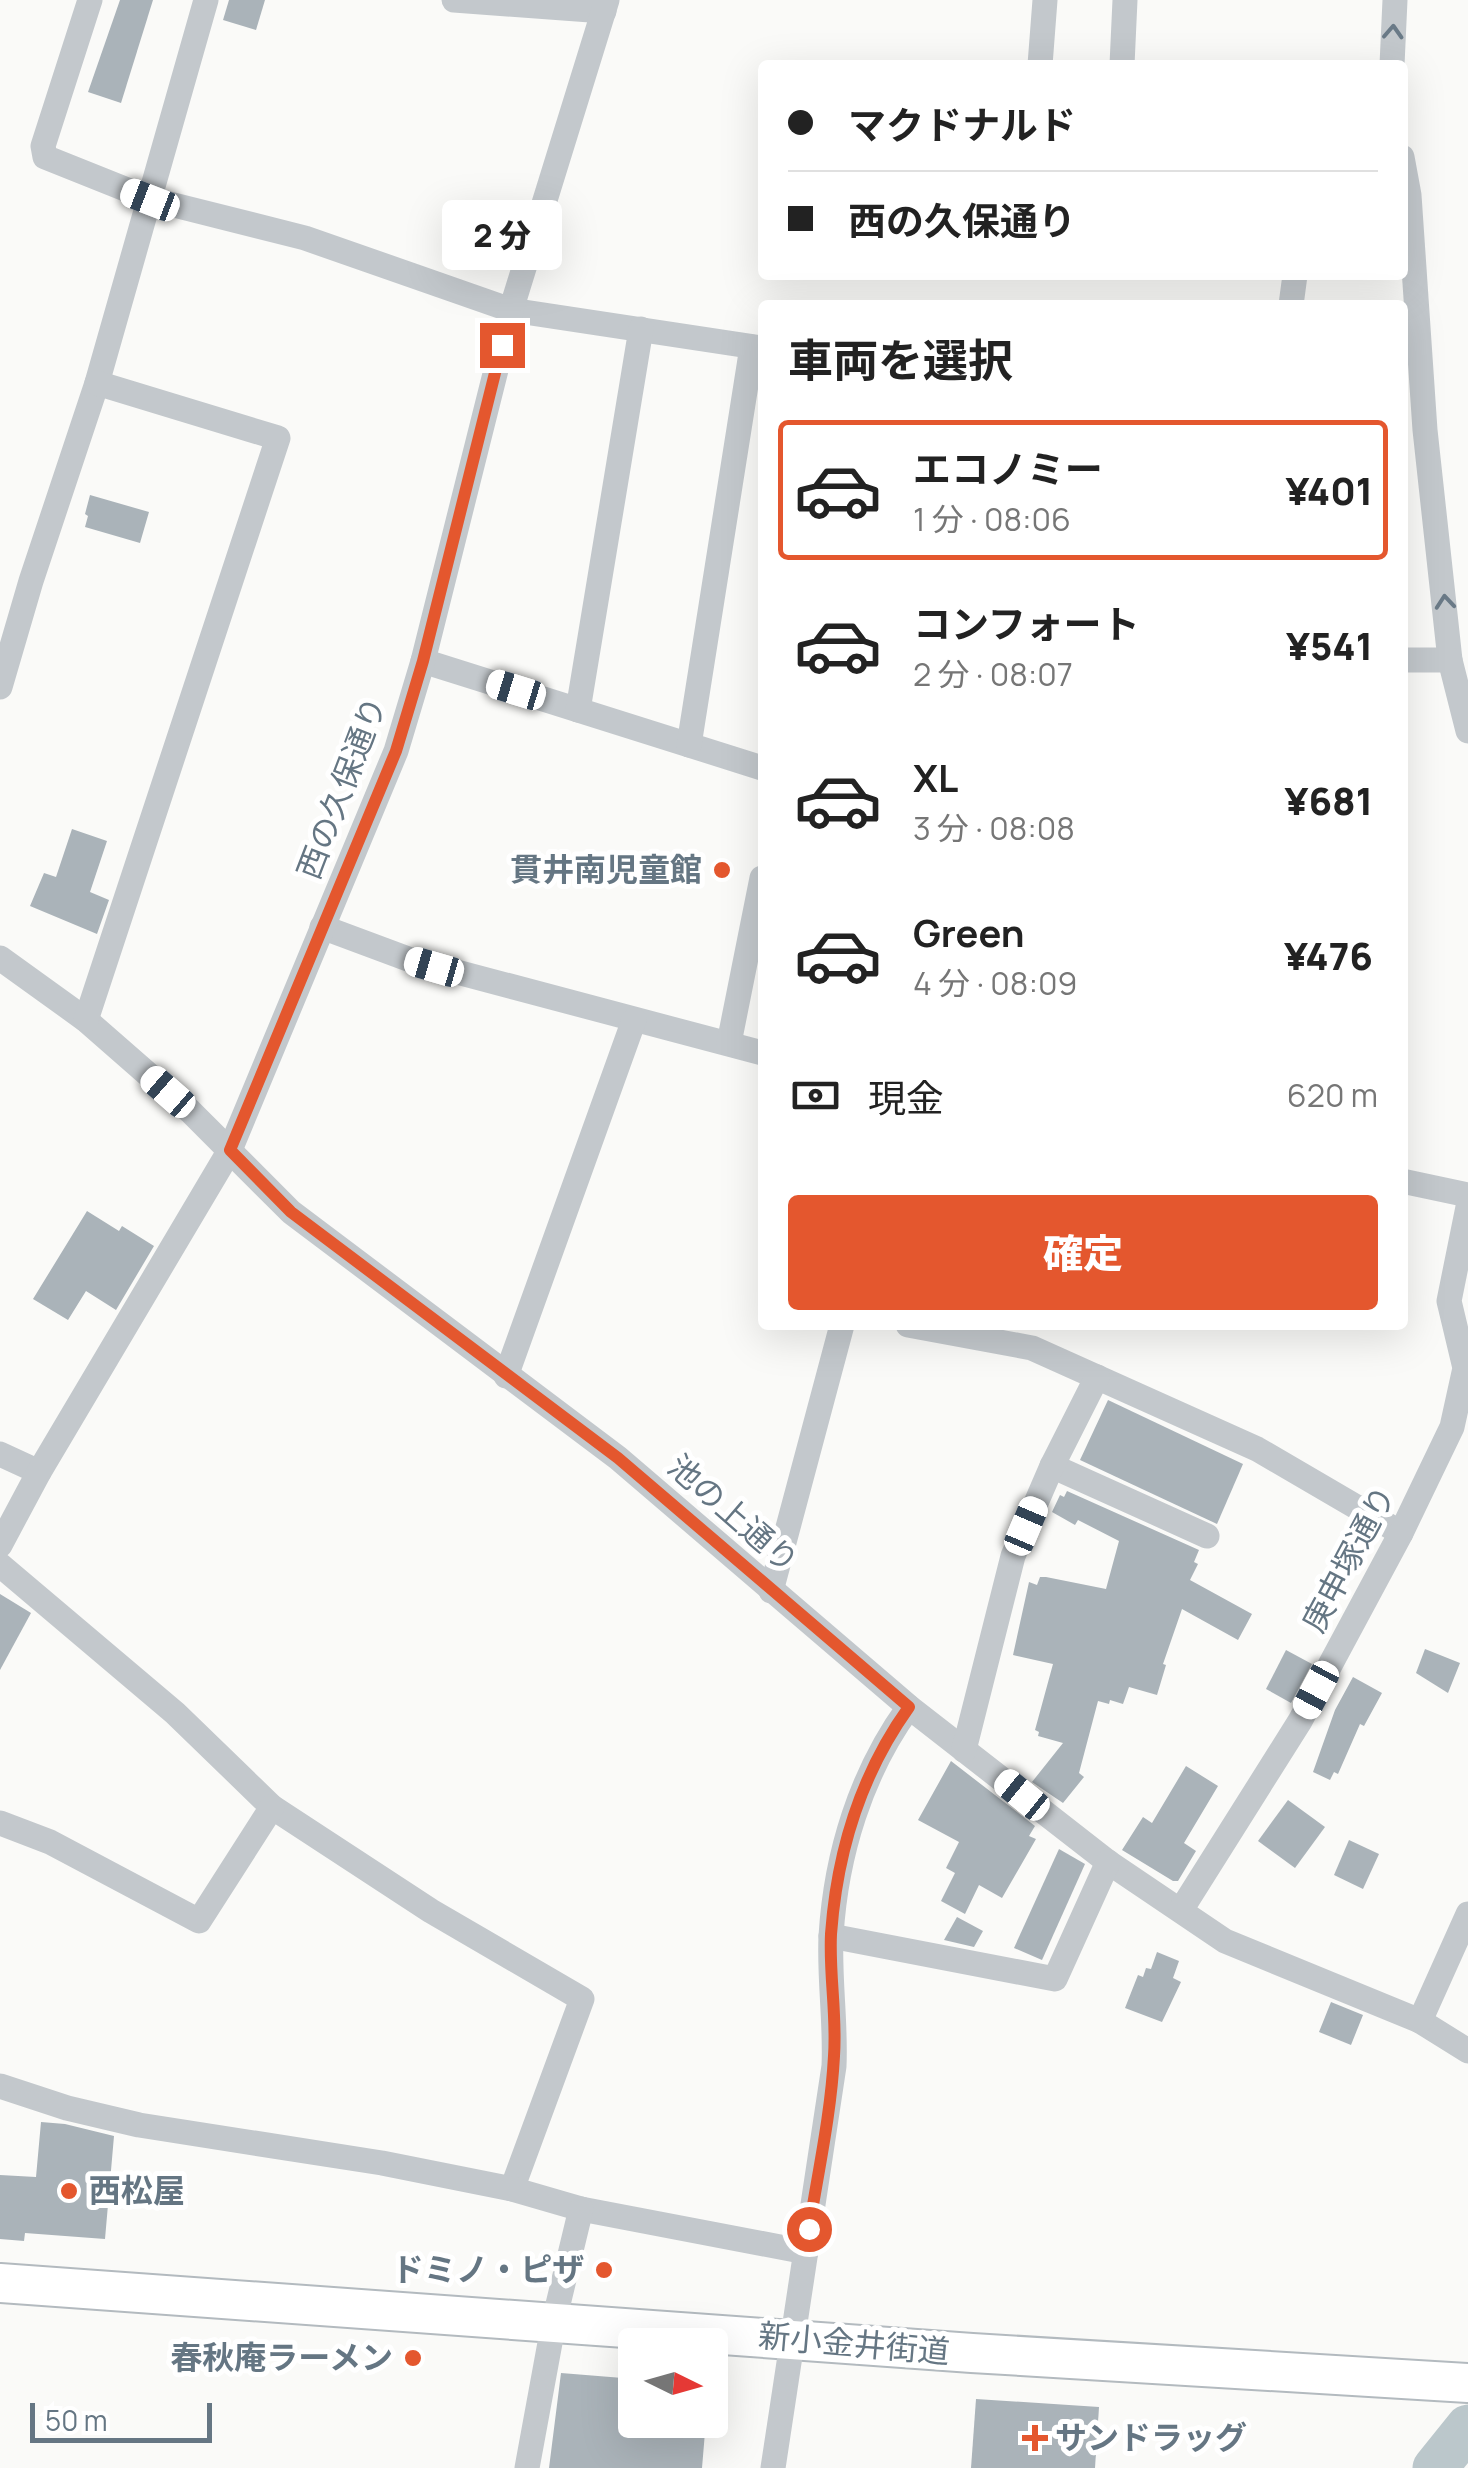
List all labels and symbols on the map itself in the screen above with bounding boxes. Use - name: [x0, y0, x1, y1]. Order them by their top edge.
- one-way arrow: [1383, 24, 1404, 40]
- car: [117, 175, 183, 225]
- callout: 2 分: [442, 200, 562, 270]
- route end: [480, 323, 525, 368]
- one-way arrow: [1434, 593, 1456, 609]
- car: [483, 667, 549, 713]
- street label: 西の久保通り: [286, 690, 396, 885]
- place label: 貫井南児童館: [510, 847, 702, 891]
- marker: 貫井南児童館: [711, 859, 733, 881]
- car: [401, 944, 467, 990]
- car: [136, 1061, 200, 1123]
- street label: 池の上通り: [659, 1444, 808, 1582]
- street label: 庚申塚通り: [1291, 1478, 1405, 1640]
- car: [1000, 1493, 1052, 1559]
- car: [1289, 1656, 1343, 1724]
- car: [989, 1764, 1055, 1826]
- place label: 西松屋: [89, 2168, 185, 2212]
- marker: 西松屋: [58, 2180, 80, 2202]
- route start: [787, 2207, 832, 2252]
- place label: ドミノ・ピザ: [392, 2247, 584, 2291]
- marker: ドミノ・ピザ: [593, 2259, 615, 2281]
- street label: 新小金井街道: [757, 2313, 952, 2373]
- north arrow: [618, 2328, 728, 2438]
- place label: 春秋庵ラーメン: [170, 2335, 393, 2379]
- marker: 春秋庵ラーメン: [402, 2347, 424, 2369]
- scale bar: [30, 2398, 212, 2442]
- place label: サンドラッグ: [1055, 2415, 1247, 2459]
- marker: サンドラッグ: [1024, 2427, 1046, 2449]

